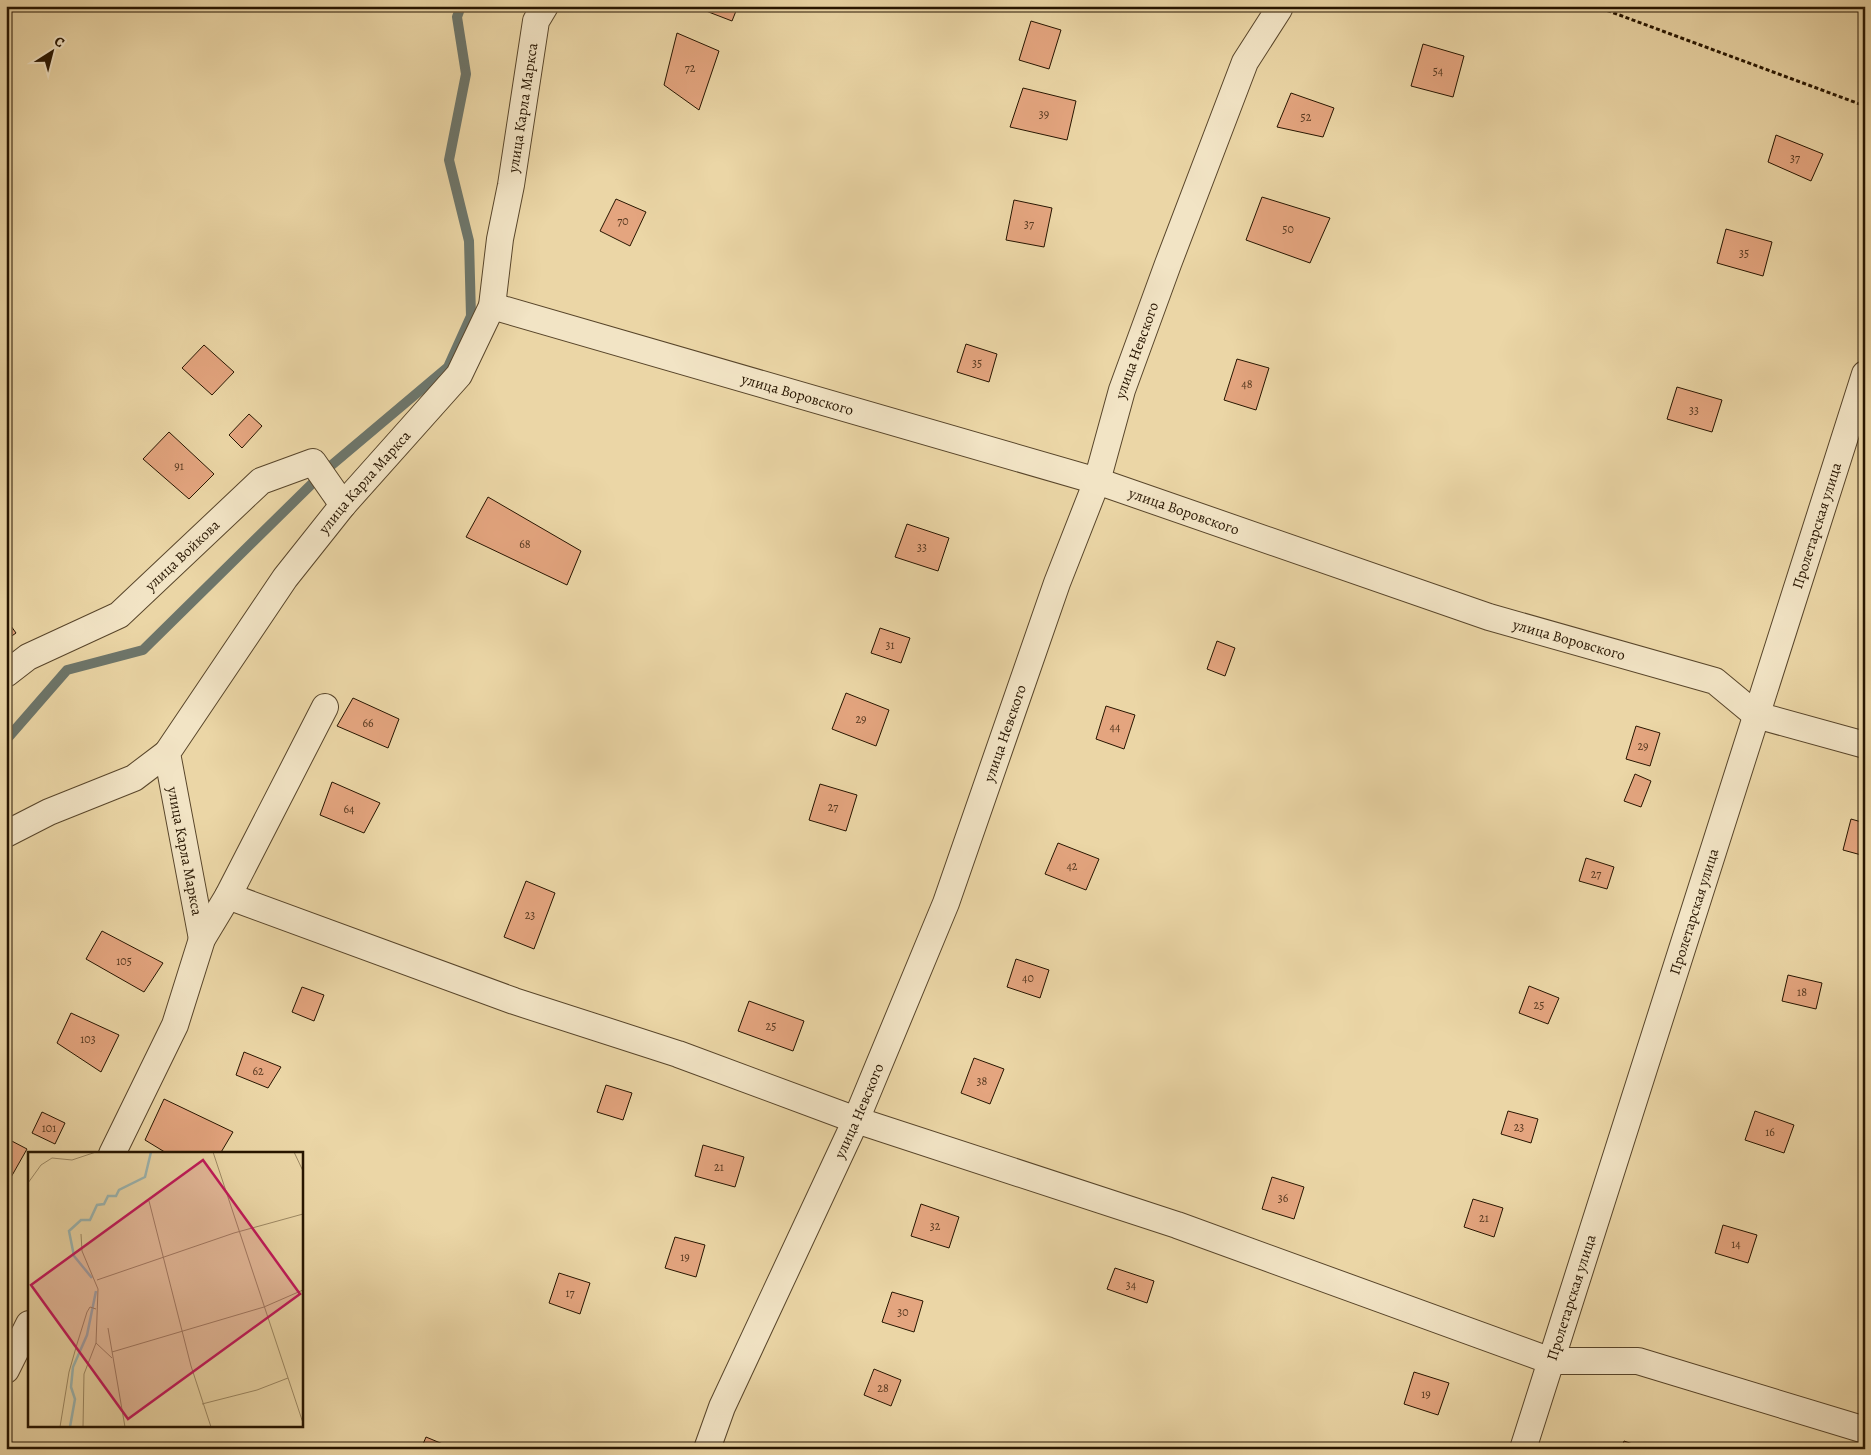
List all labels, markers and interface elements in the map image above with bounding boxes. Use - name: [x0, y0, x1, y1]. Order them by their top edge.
- north arrow: [28, 28, 78, 78]
- text: С: [50, 32, 69, 52]
- street label: улица Карла Маркса: [503, 41, 543, 175]
- house number: 72: [685, 60, 696, 76]
- house number: 54: [1433, 63, 1444, 79]
- house number: 39: [1039, 106, 1049, 122]
- house number: 52: [1301, 109, 1312, 125]
- house number: 37: [1790, 150, 1801, 166]
- house number: 70: [617, 213, 629, 229]
- house number: 37: [1024, 216, 1035, 232]
- house number: 50: [1282, 221, 1294, 237]
- house number: 35: [1739, 245, 1749, 261]
- street label: улица Невского: [1110, 299, 1163, 402]
- house number: 35: [972, 355, 982, 371]
- street label: улица Воровского: [738, 368, 856, 420]
- house number: 48: [1241, 376, 1253, 392]
- house number: 33: [1689, 402, 1699, 418]
- street label: улица Карла Маркса: [313, 426, 415, 539]
- house number: 91: [174, 458, 184, 474]
- street label: Пролетарская улица: [1787, 460, 1846, 591]
- street label: улица Воровского: [1125, 482, 1242, 540]
- street label: улица Войкова: [140, 515, 224, 596]
- house number: 68: [519, 536, 531, 552]
- house number: 33: [917, 539, 927, 555]
- street label: улица Воровского: [1510, 614, 1628, 665]
- house number: 31: [885, 637, 895, 653]
- street label: улица Невского: [978, 682, 1031, 785]
- house number: 29: [855, 711, 867, 727]
- house number: 66: [362, 715, 374, 731]
- house number: 44: [1110, 719, 1121, 735]
- house number: 29: [1637, 738, 1649, 754]
- street label: улица Карла Маркса: [163, 784, 207, 917]
- house number: 27: [828, 799, 839, 815]
- house number: 64: [344, 801, 355, 817]
- street label: Пролетарская улица: [1665, 846, 1723, 977]
- house number: 42: [1066, 858, 1078, 874]
- house number: 27: [1591, 866, 1602, 882]
- house number: 23: [525, 907, 535, 923]
- house number: 105: [116, 953, 132, 969]
- house number: 40: [1022, 970, 1034, 986]
- house number: 18: [1797, 984, 1807, 1000]
- house number: 25: [1534, 997, 1544, 1013]
- house number: 25: [766, 1018, 776, 1034]
- house number: 103: [80, 1031, 96, 1047]
- street label: улица Невского: [829, 1060, 888, 1162]
- house number: 62: [252, 1063, 264, 1079]
- house number: 38: [977, 1073, 988, 1089]
- house number: 23: [1514, 1119, 1524, 1135]
- house number: 101: [42, 1120, 56, 1136]
- house number: 16: [1765, 1124, 1775, 1140]
- inset map: [28, 1152, 302, 1428]
- house number: 21: [714, 1159, 724, 1175]
- house number: 36: [1278, 1190, 1289, 1206]
- house number: 21: [1479, 1210, 1489, 1226]
- house number: 32: [930, 1218, 941, 1234]
- street label: Пролетарская улица: [1542, 1232, 1601, 1363]
- house number: 14: [1731, 1236, 1741, 1252]
- house number: 19: [680, 1249, 690, 1265]
- house number: 34: [1126, 1277, 1137, 1293]
- house number: 17: [565, 1285, 576, 1301]
- house number: 30: [897, 1304, 909, 1320]
- house number: 28: [877, 1380, 889, 1396]
- house number: 19: [1421, 1386, 1431, 1402]

